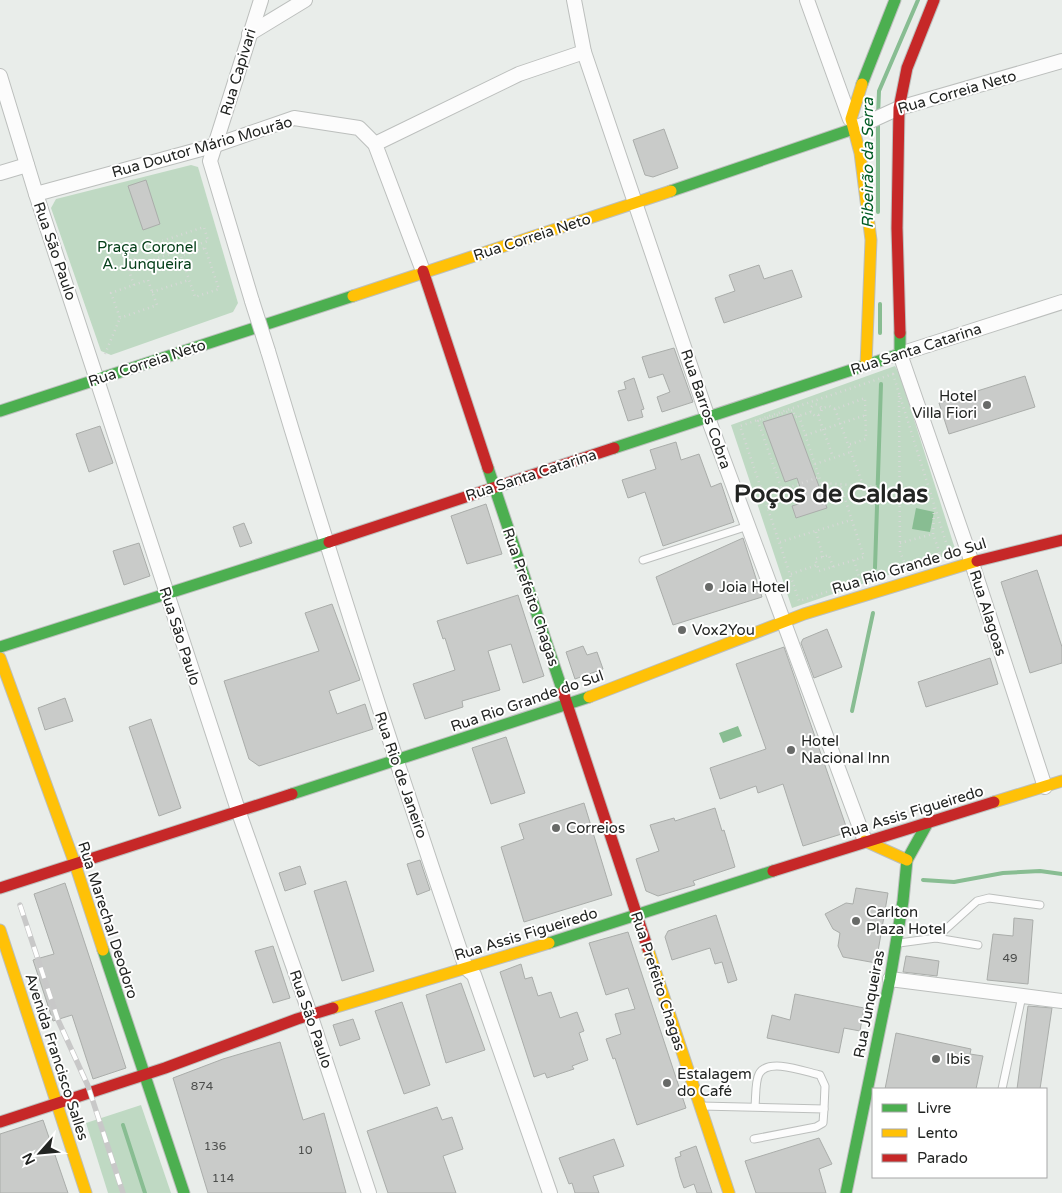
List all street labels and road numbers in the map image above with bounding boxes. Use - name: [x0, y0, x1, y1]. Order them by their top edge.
- street label: Rua Capivari: [216, 26, 260, 118]
- street label: Rua Correia Neto: [896, 66, 1018, 118]
- street label: Rua Doutor Mário Mourão: [110, 113, 294, 181]
- street label: Rua São Paulo: [30, 199, 80, 303]
- street label: Rua Correia Neto: [471, 210, 593, 264]
- street label: Rua Santa Catarina: [848, 319, 984, 379]
- street label: Rua Correia Neto: [86, 336, 208, 390]
- street label: Rua Barros Cobra: [677, 347, 735, 471]
- street label: Rua Santa Catarina: [463, 445, 599, 505]
- street label: Rua Prefeito Chagas: [499, 525, 563, 669]
- street label: Rua Rio Grande do Sul: [830, 534, 988, 598]
- street label: Rua Alagoas: [966, 568, 1010, 658]
- street label: Rua São Paulo: [156, 584, 204, 688]
- street label: Rua Rio Grande do Sul: [448, 666, 606, 736]
- street label: Rua Rio de Janeiro: [371, 709, 431, 841]
- street label: Rua Assis Figueiredo: [838, 782, 986, 842]
- street label: Rua Marechal Deodoro: [74, 839, 142, 1001]
- street label: Rua Assis Figueiredo: [452, 904, 600, 964]
- street label: Rua Prefeito Chagas: [627, 909, 689, 1053]
- street label: Rua Junqueiras: [850, 948, 888, 1060]
- street label: Rua São Paulo: [286, 967, 336, 1071]
- street label: Avenida Francisco Salles: [21, 971, 93, 1143]

